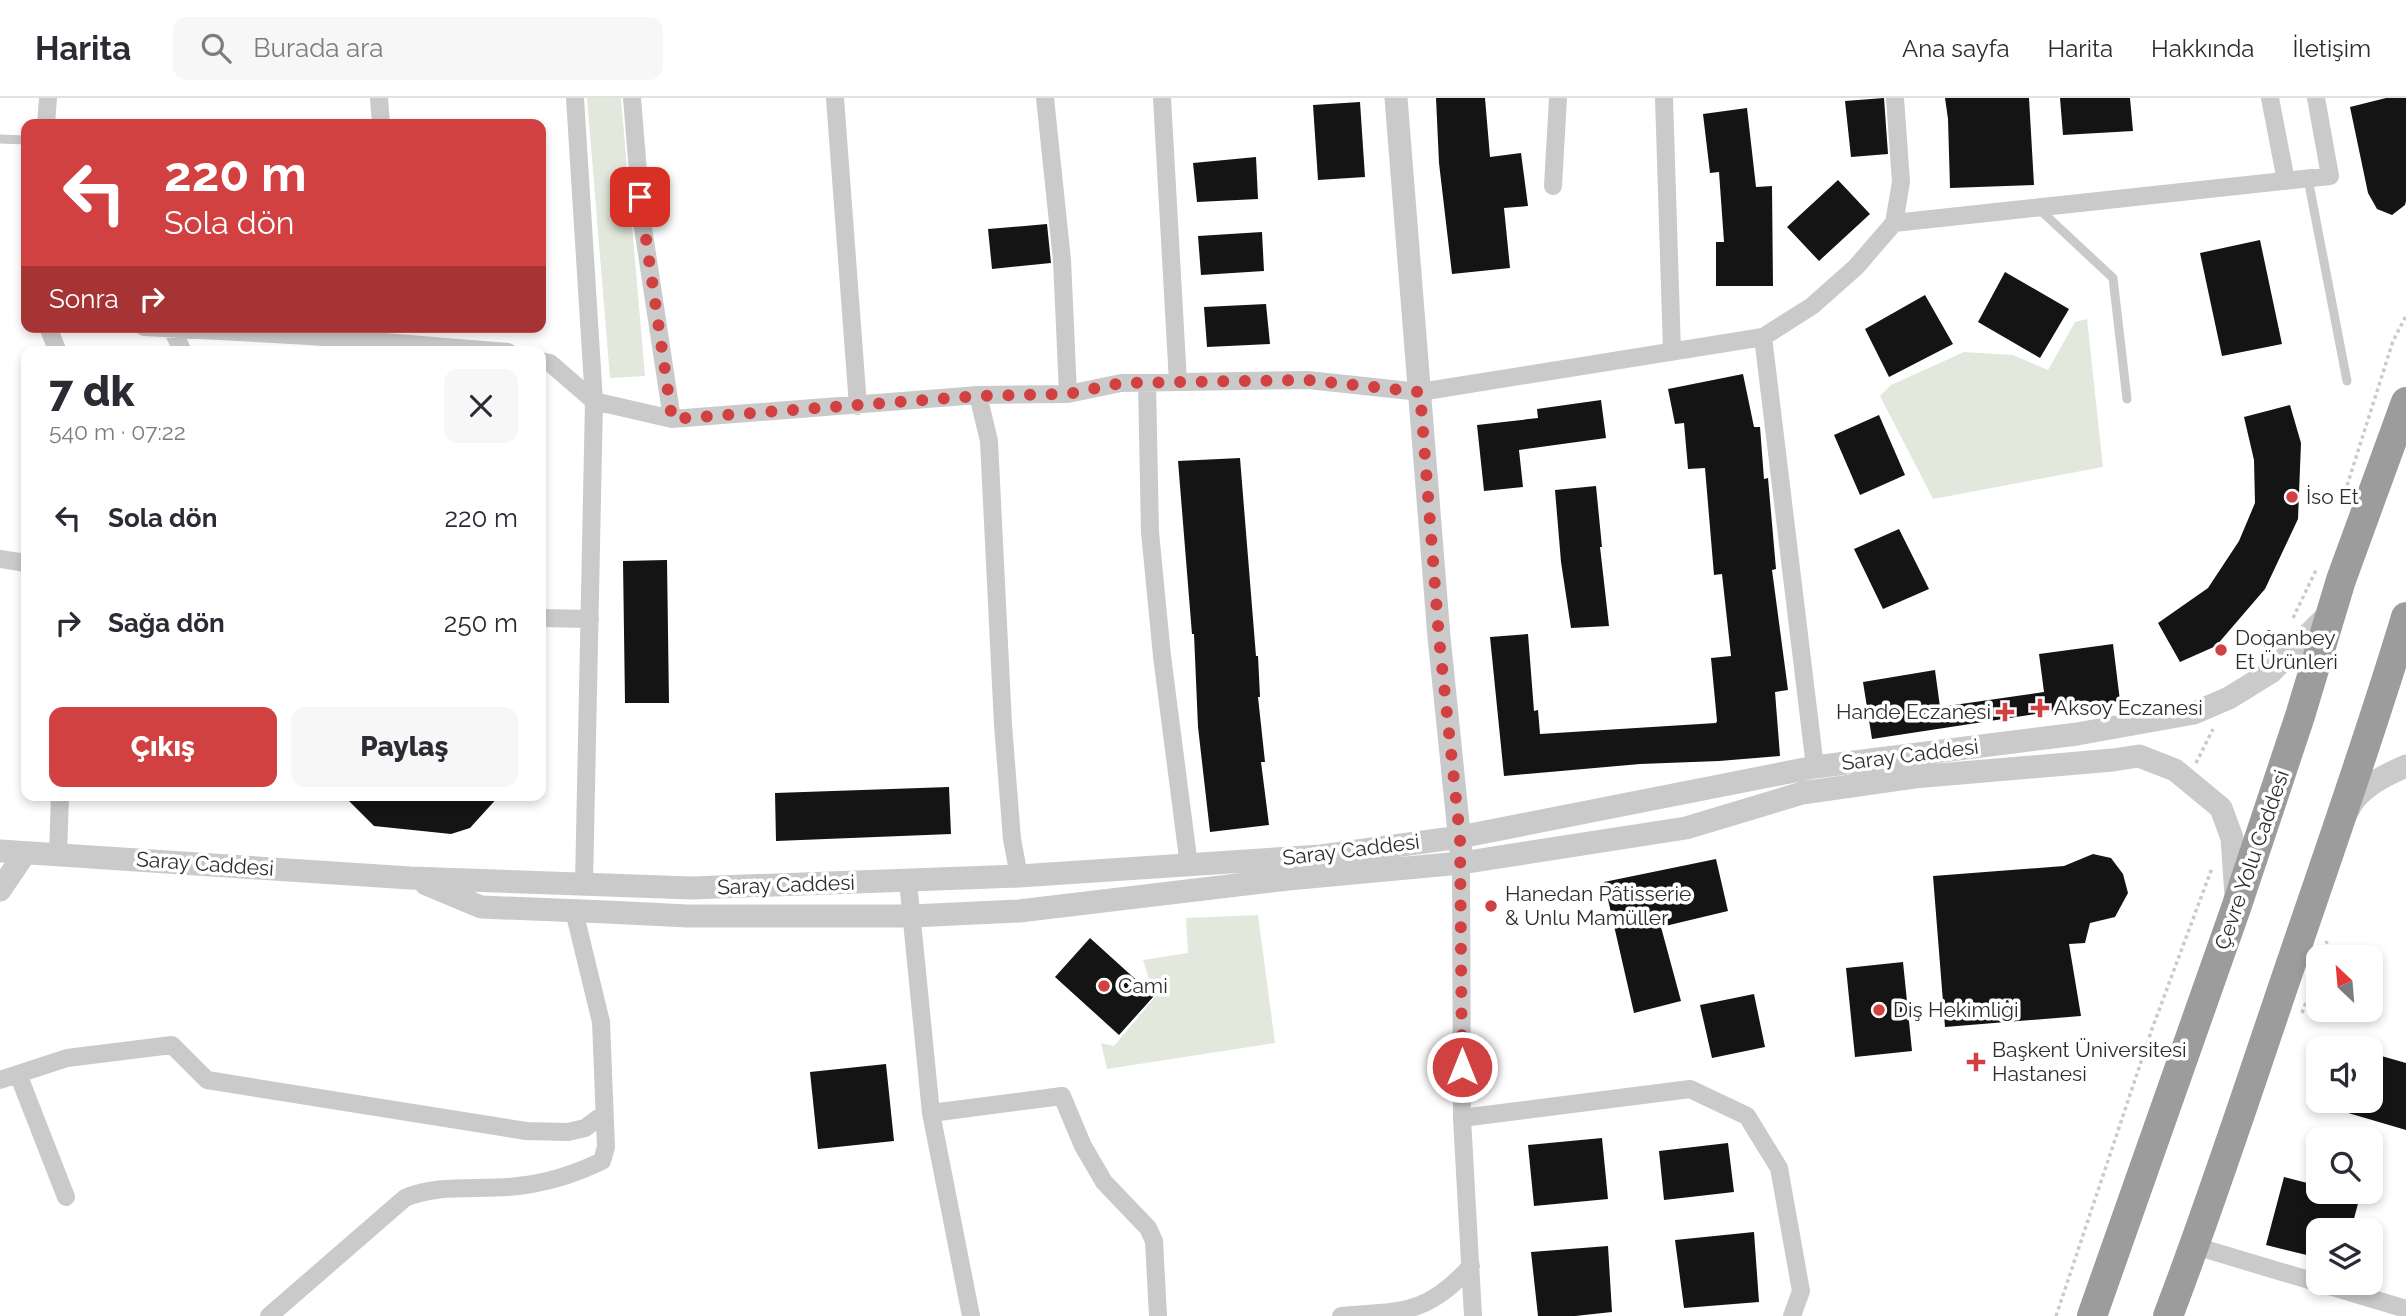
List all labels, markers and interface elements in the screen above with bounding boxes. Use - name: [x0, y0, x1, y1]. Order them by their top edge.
- search box: [173, 17, 663, 80]
- text: Harita: [35, 29, 131, 68]
- icon: search: [197, 29, 235, 67]
- text: Burada ara: [253, 33, 384, 63]
- text: Ana sayfa: [1902, 34, 2010, 63]
- text: Harita: [2048, 34, 2113, 63]
- text: Hakkında: [2151, 34, 2254, 63]
- text: İletişim: [2292, 34, 2371, 63]
- text: 220 m: [164, 145, 307, 202]
- icon: left: [49, 147, 140, 238]
- pin: [610, 167, 670, 227]
- icon: arrive: [621, 178, 659, 216]
- text: Sola dön: [164, 204, 294, 241]
- icon: right: [133, 280, 171, 318]
- text: Sonra: [49, 284, 119, 314]
- text: 7 dk: [49, 367, 134, 416]
- button: close: [444, 369, 518, 443]
- text: 540 m · 07:22: [49, 418, 186, 445]
- place label: İso Et: [2306, 484, 2359, 509]
- marker: İso Et: [2284, 489, 2300, 505]
- icon: left: [49, 499, 87, 537]
- text: Sola dön: [108, 503, 217, 533]
- text: 220 m: [444, 503, 518, 533]
- icon: right: [49, 604, 87, 642]
- text: Sağa dön: [108, 608, 225, 638]
- text: 250 m: [444, 608, 518, 638]
- place label: Doğanbey Et Ürünleri: [2235, 625, 2338, 674]
- marker: Doğanbey Et Ürünleri: [2213, 642, 2229, 658]
- place label: Aksoy Eczanesi: [2054, 695, 2203, 720]
- place label: Hande Eczanesi: [1836, 699, 1991, 724]
- marker: Aksoy Eczanesi: [2032, 700, 2048, 716]
- marker: Hande Eczanesi: [1997, 704, 2013, 720]
- button: Çıkış: [49, 707, 277, 787]
- button: Paylaş: [291, 707, 518, 787]
- street label: Saray Caddesi: [1840, 734, 1980, 775]
- street label: Çevre Yolu Caddesi: [2209, 767, 2294, 953]
- street label: Saray Caddesi: [1281, 829, 1421, 870]
- street label: Saray Caddesi: [135, 846, 275, 881]
- street label: Saray Caddesi: [717, 870, 855, 899]
- place label: Hanedan Pâtisserie & Unlu Mamüller: [1505, 881, 1691, 930]
- marker: Hanedan Pâtisserie & Unlu Mamüller: [1483, 898, 1499, 914]
- north arrow: [2306, 945, 2384, 1022]
- map controls: [2306, 945, 2383, 1295]
- place label: Cami: [1118, 973, 1168, 998]
- marker: Cami: [1096, 978, 1112, 994]
- place label: Diş Hekimliği: [1893, 997, 2019, 1022]
- marker: Diş Hekimliği: [1871, 1002, 1887, 1018]
- position arrow: [1425, 1030, 1499, 1104]
- button: sound: [2306, 1036, 2383, 1113]
- place label: Başkent Üniversitesi Hastanesi: [1992, 1037, 2187, 1086]
- marker: Başkent Üniversitesi Hastanesi: [1966, 1052, 1986, 1072]
- button: search: [2306, 1127, 2383, 1204]
- button: layers: [2306, 1218, 2383, 1295]

